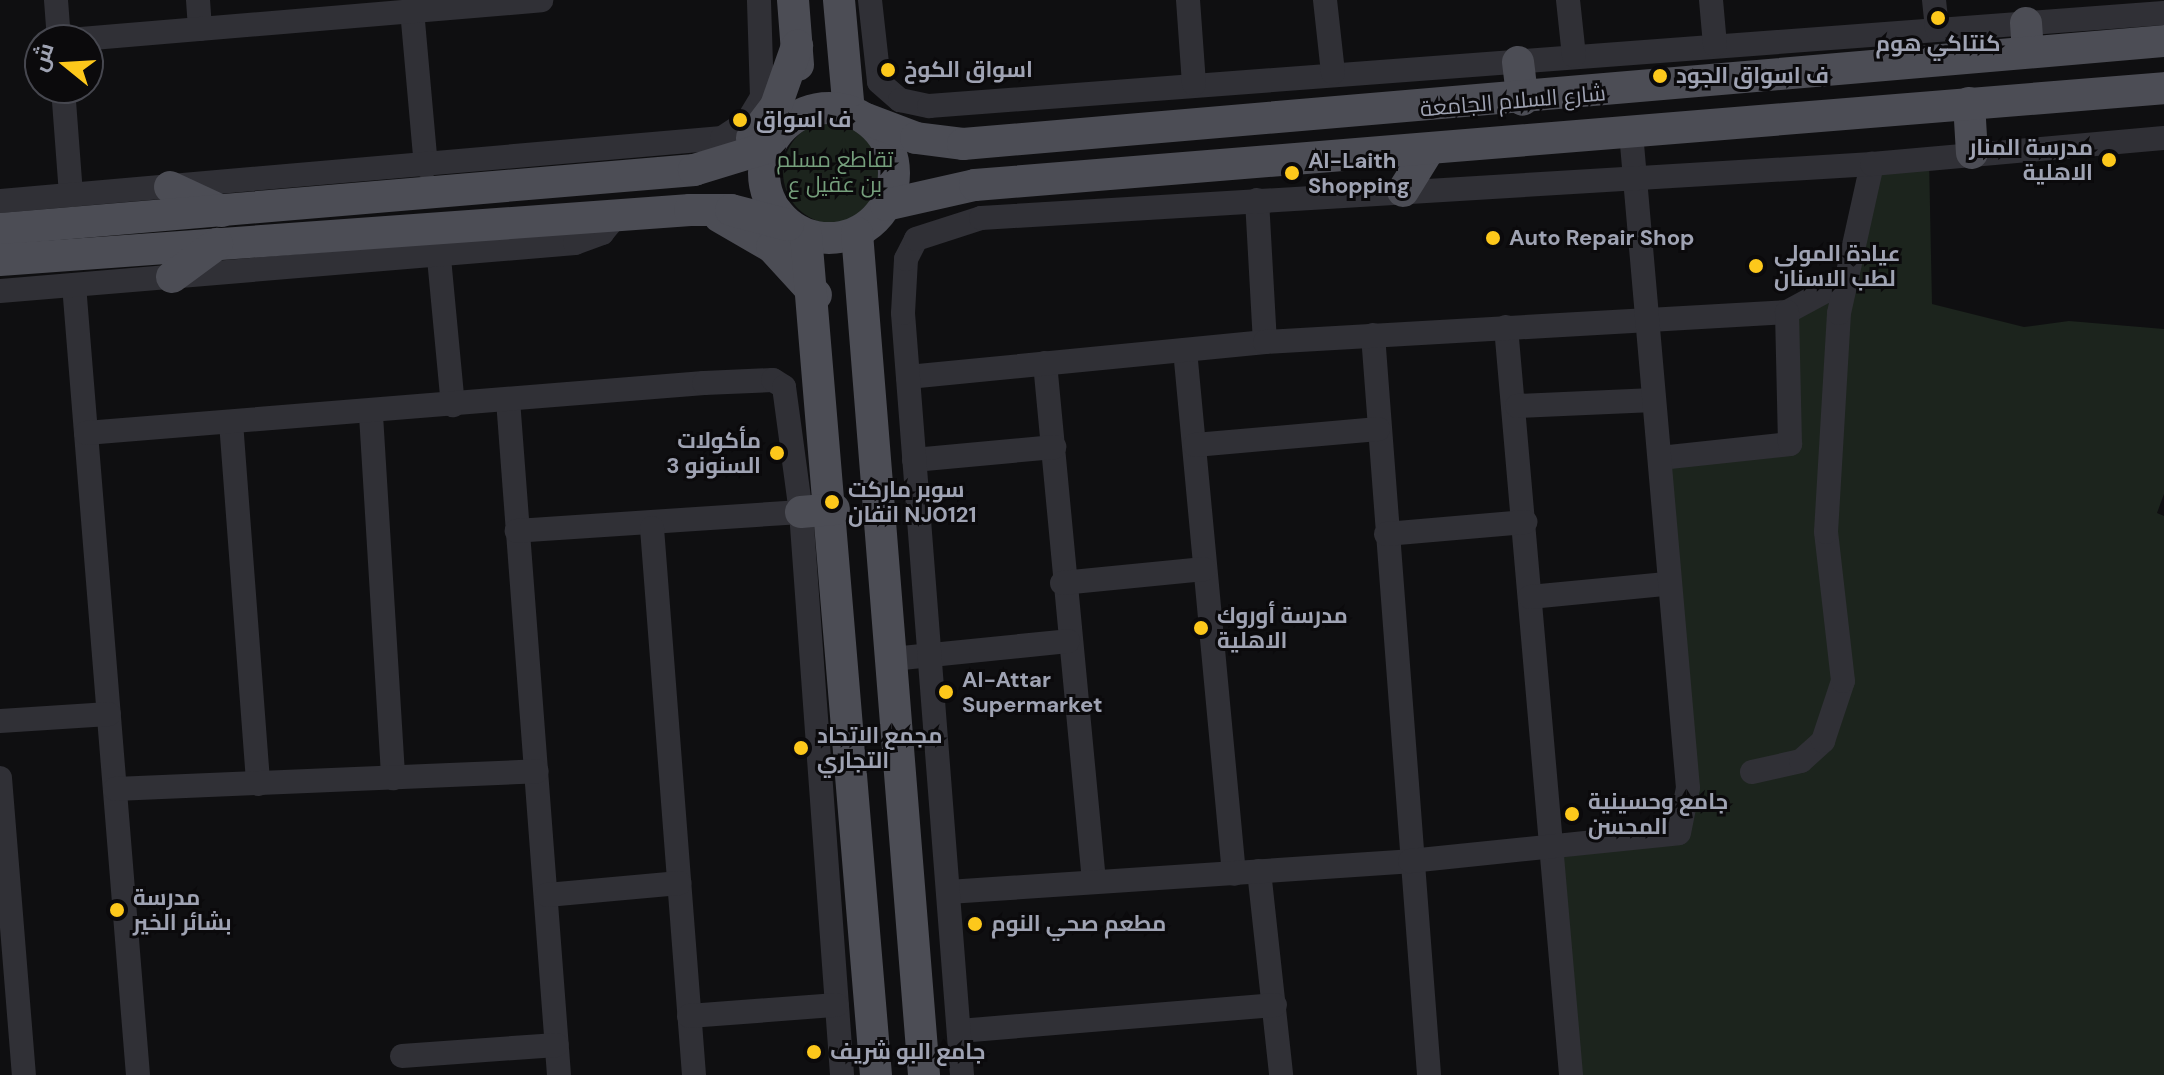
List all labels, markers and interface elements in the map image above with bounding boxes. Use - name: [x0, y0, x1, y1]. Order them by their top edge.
- marker: كنتاكي هوم: [1929, 9, 1947, 27]
- north arrow: [24, 24, 104, 104]
- place label: كنتاكي هوم: [1876, 31, 2000, 57]
- text: ش: [24, 39, 61, 75]
- place label: اسواق الكوخ: [904, 57, 1033, 83]
- marker: اسواق الكوخ: [879, 61, 897, 79]
- place label: ف اسواق الجود: [1676, 63, 1829, 89]
- marker: ف اسواق الجود: [1651, 67, 1669, 85]
- street label: شارع السلام الجامعة: [1419, 80, 1607, 122]
- place label: ف اسواق: [756, 107, 852, 133]
- marker: ف اسواق: [731, 111, 749, 129]
- place label: مدرسة المنار الاهلية: [1969, 134, 2093, 186]
- park label: تقاطع مسلم بن عقيل ع: [777, 146, 893, 198]
- place label: Al-Laith Shopping: [1308, 147, 1410, 198]
- marker: مدرسة المنار الاهلية: [2100, 151, 2118, 169]
- marker: Al-Laith Shopping: [1283, 164, 1301, 182]
- place label: Auto Repair Shop: [1509, 225, 1694, 251]
- marker: Auto Repair Shop: [1484, 229, 1502, 247]
- place label: عيادة المولى لطب الاسنان: [1774, 240, 1900, 292]
- marker: عيادة المولى لطب الاسنان: [1745, 255, 1767, 277]
- place label: مأكولات السنونو 3: [666, 427, 761, 478]
- marker: مأكولات السنونو 3: [768, 444, 786, 462]
- place label: سوبر ماركت انفان NJ0121: [848, 476, 976, 528]
- marker: سوبر ماركت انفان NJ0121: [823, 493, 841, 511]
- place label: مدرسة أوروك الاهلية: [1217, 602, 1348, 654]
- marker: مدرسة أوروك الاهلية: [1192, 619, 1210, 637]
- place label: Al-Attar Supermarket: [962, 666, 1102, 718]
- marker: Al-Attar Supermarket: [937, 683, 955, 701]
- place label: مجمع الاتحاد التجاري: [817, 722, 943, 774]
- marker: مجمع الاتحاد التجاري: [792, 739, 810, 757]
- place label: جامع وحسينية المحسن: [1588, 788, 1728, 840]
- marker: جامع وحسينية المحسن: [1563, 805, 1581, 823]
- place label: مدرسة بشائر الخير: [133, 884, 232, 936]
- marker: مدرسة بشائر الخير: [108, 901, 126, 919]
- place label: مطعم صحي النوم: [991, 911, 1166, 937]
- marker: مطعم صحي النوم: [966, 915, 984, 933]
- place label: جامع البو شريف: [830, 1039, 985, 1065]
- marker: جامع البو شريف: [805, 1043, 823, 1061]

